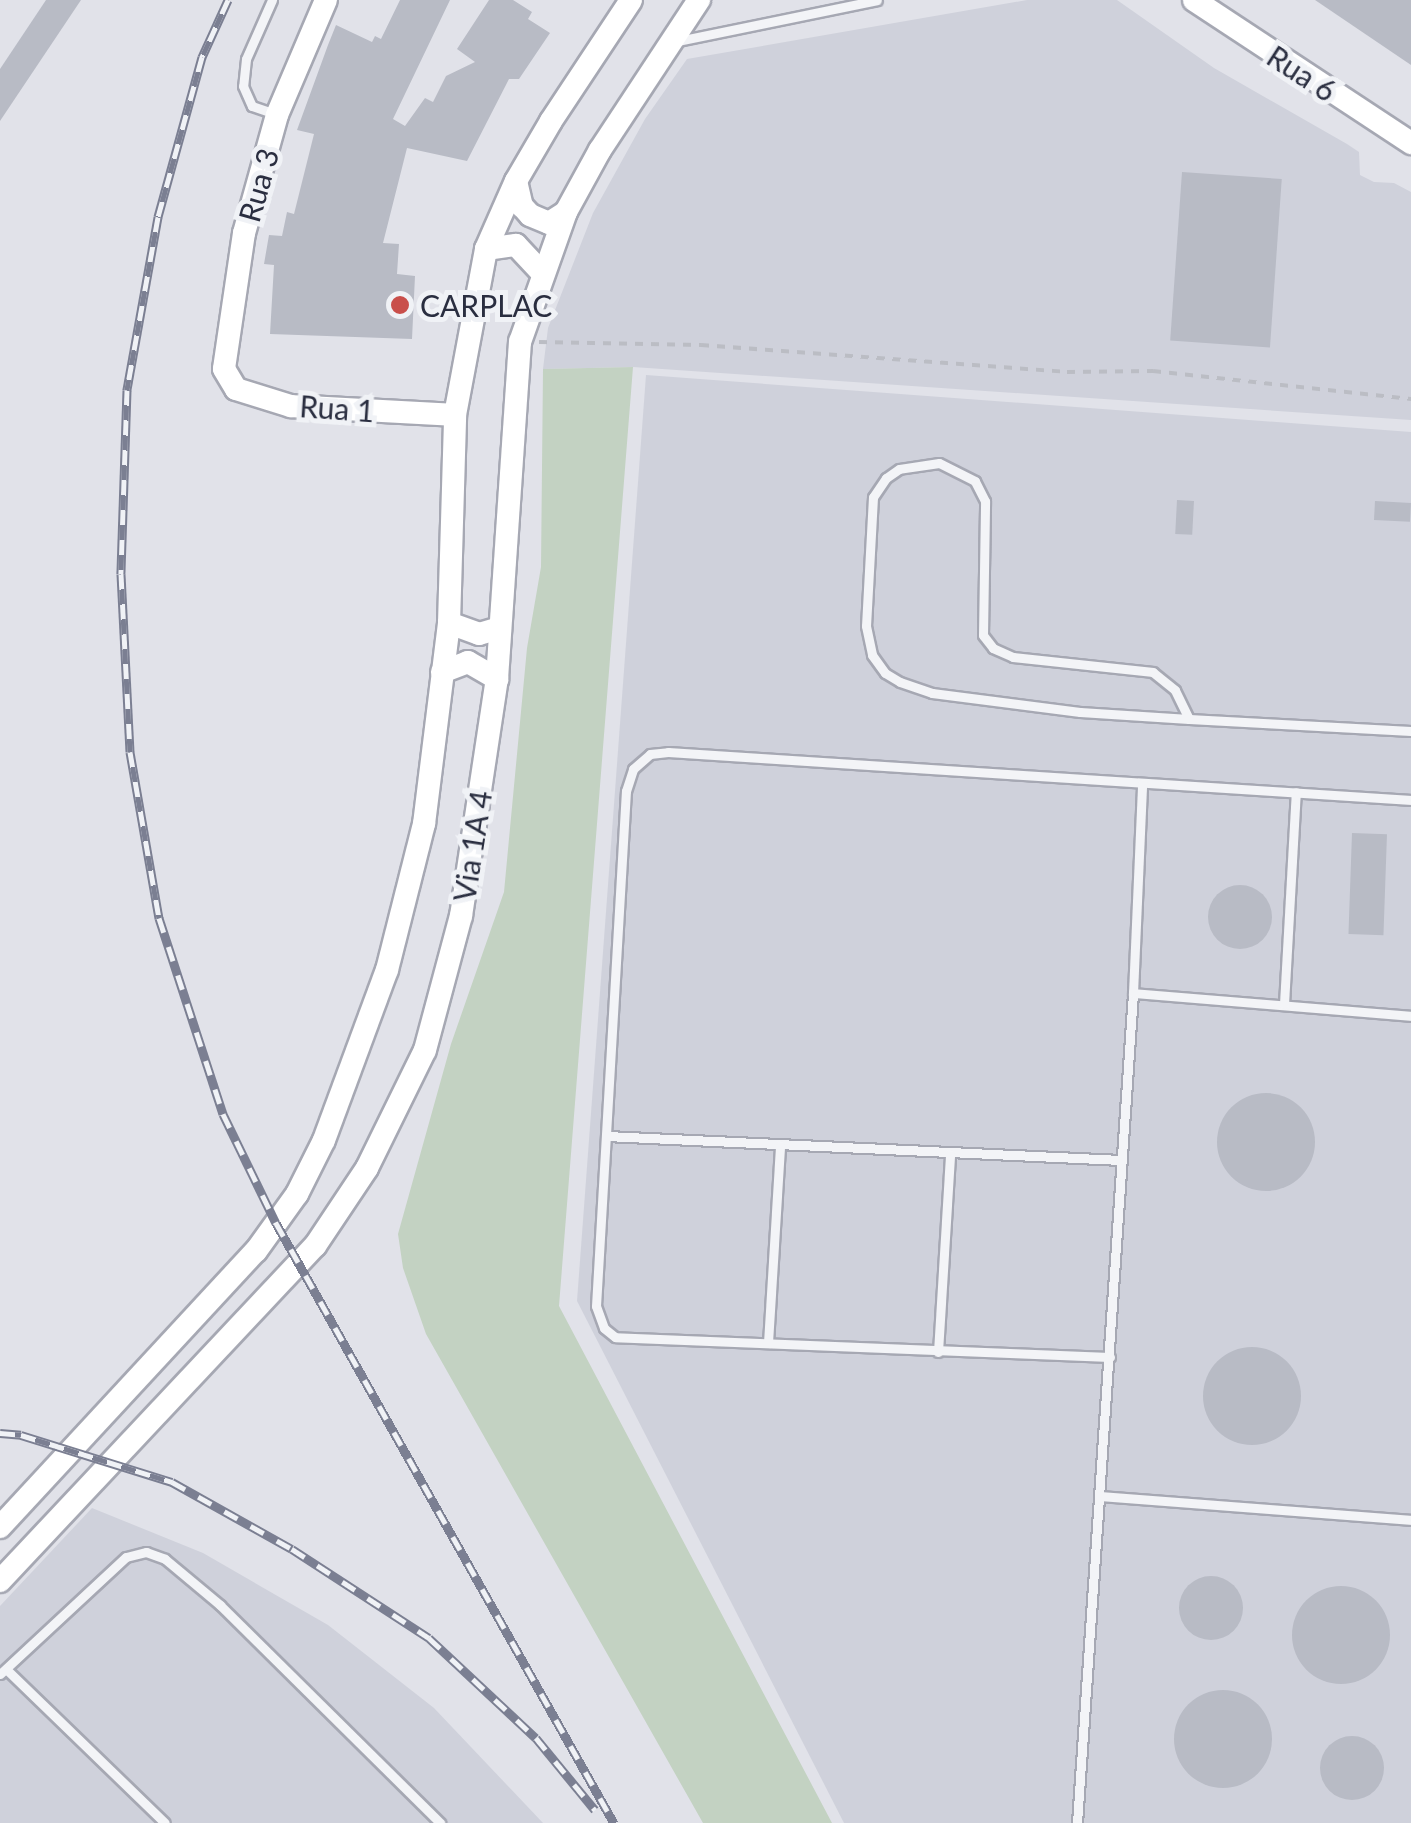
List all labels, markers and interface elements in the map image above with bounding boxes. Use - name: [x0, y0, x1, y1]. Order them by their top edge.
- street label: Rua 6: [1261, 38, 1343, 108]
- street label: Rua 3: [230, 144, 286, 226]
- place label: CARPLAC: [420, 287, 552, 323]
- marker: CARPLAC: [389, 294, 411, 316]
- street label: Rua 1: [298, 387, 376, 429]
- street label: Via 1A 4: [445, 787, 499, 905]

